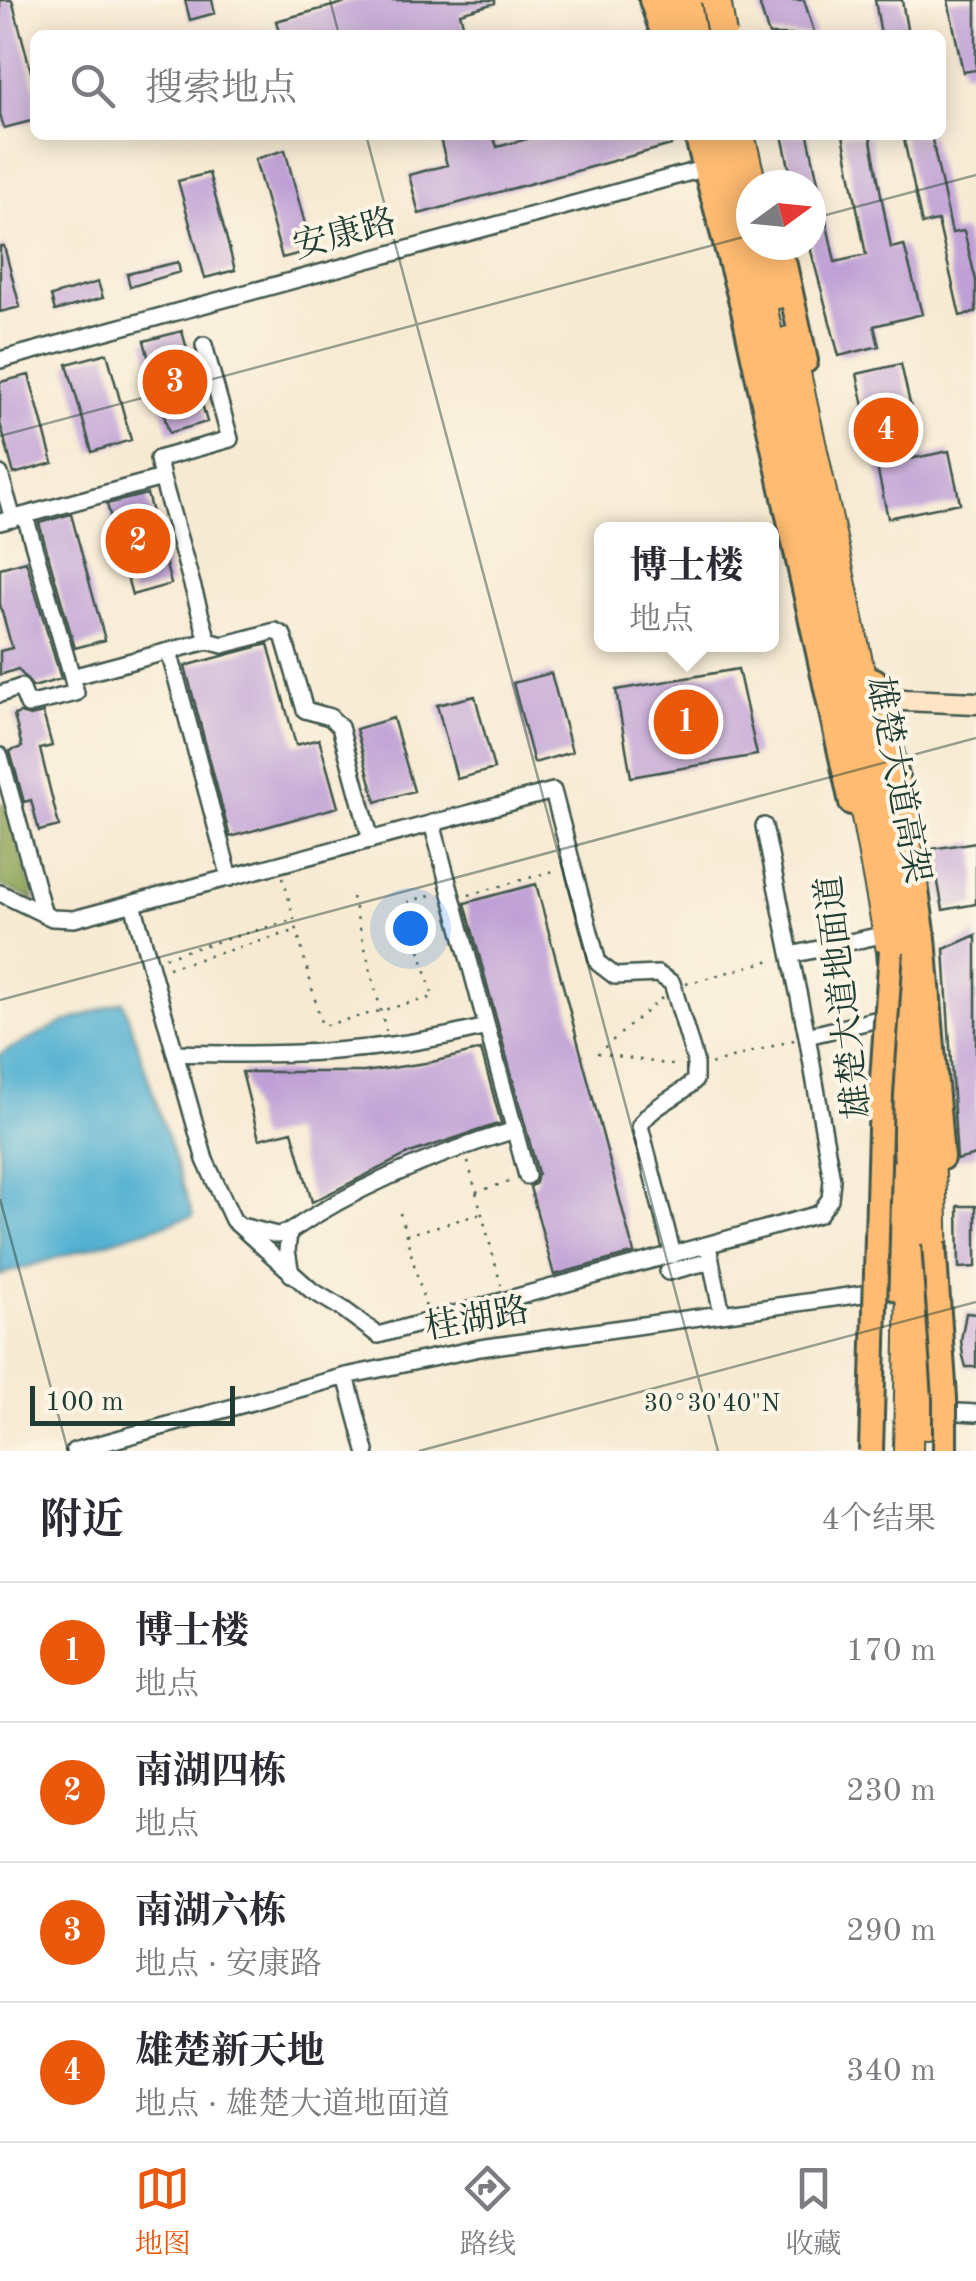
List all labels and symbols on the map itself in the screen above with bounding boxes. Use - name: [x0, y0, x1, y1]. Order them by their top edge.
- north arrow: [736, 170, 826, 260]
- street label: 安康路: [289, 202, 400, 265]
- pin: 3: [142, 344, 208, 420]
- pin: 4: [854, 392, 918, 468]
- pin: 2: [106, 504, 170, 578]
- street label: 雄楚大道高架: [860, 673, 937, 886]
- pin: 1: [654, 684, 718, 760]
- street label: 雄楚大道地面道: [810, 873, 877, 1121]
- your location: [385, 903, 436, 954]
- street label: 桂湖路: [422, 1291, 532, 1346]
- scale bar: [30, 1381, 235, 1426]
- text: 30°30'40"N: [644, 1392, 780, 1417]

